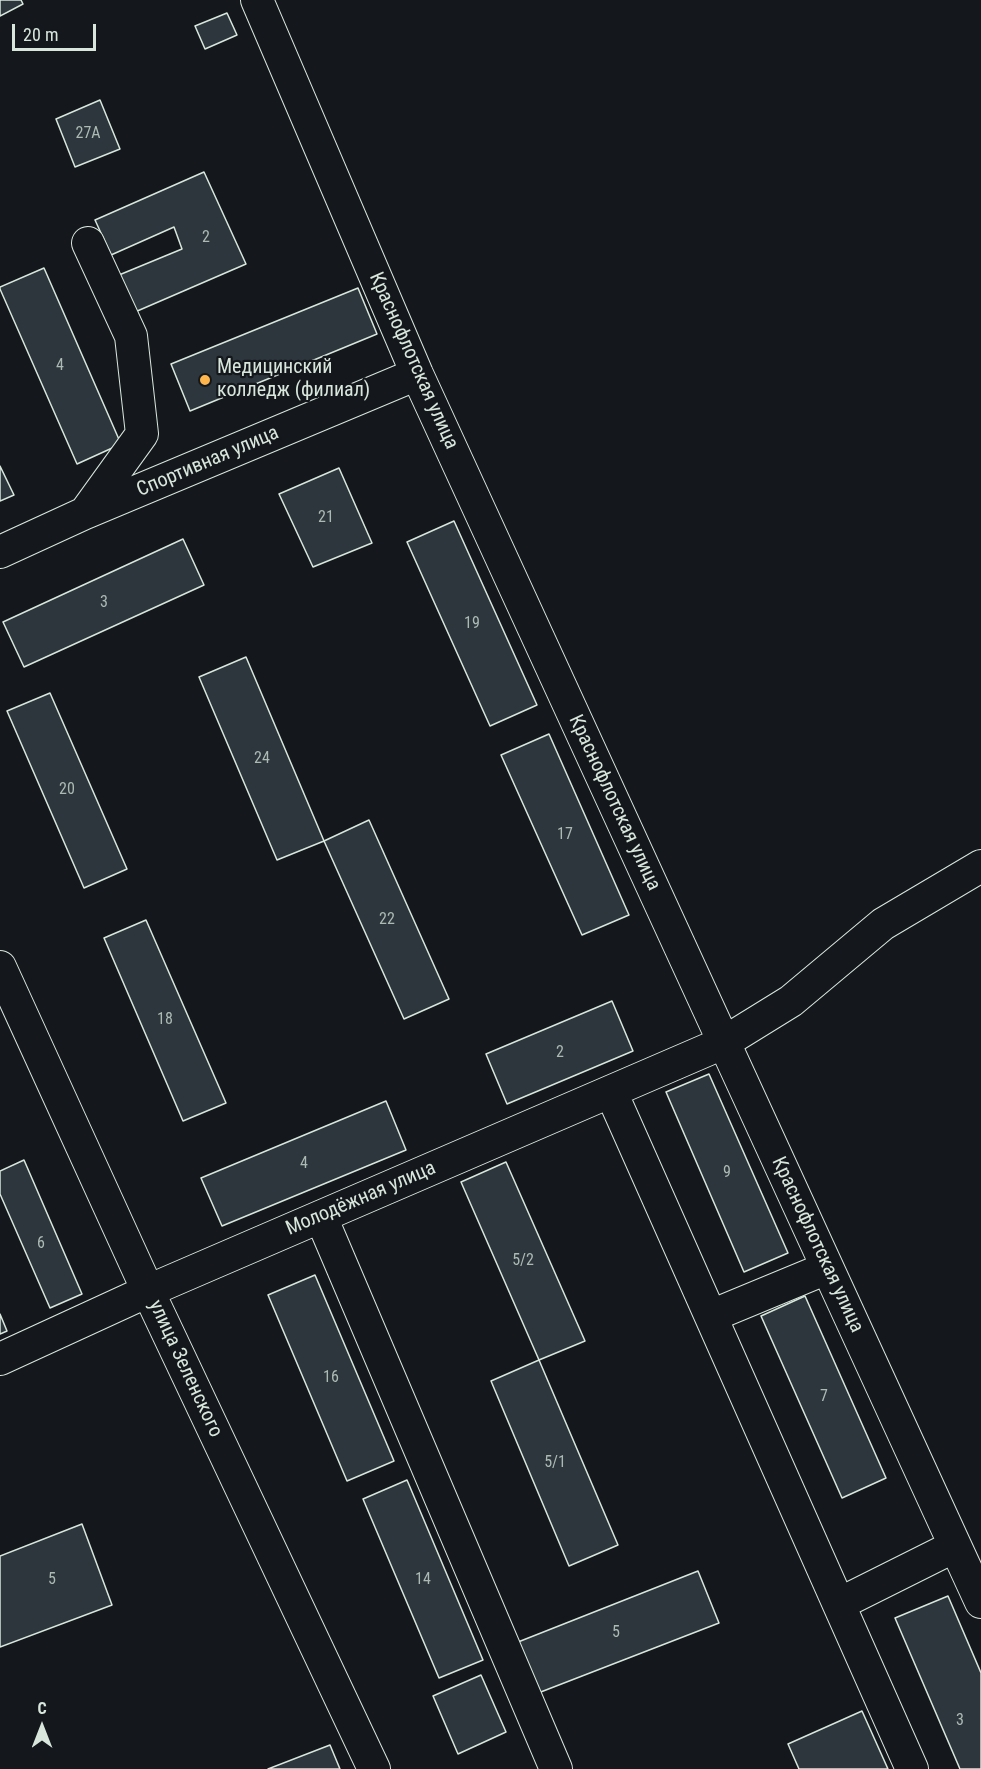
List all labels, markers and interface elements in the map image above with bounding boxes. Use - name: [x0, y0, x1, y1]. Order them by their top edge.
- scale bar: [15, 12, 99, 50]
- text: 20 m: [23, 24, 58, 45]
- house number: 27А: [75, 124, 101, 144]
- house number: 2: [202, 228, 210, 248]
- street label: Краснофлотская улица: [363, 269, 463, 453]
- house number: 4: [56, 356, 64, 376]
- place label: Медицинский колледж (филиал): [217, 356, 370, 403]
- marker: Медицинский колледж (филиал): [198, 373, 212, 387]
- street label: Спортивная улица: [133, 421, 283, 503]
- house number: 21: [318, 508, 334, 528]
- house number: 3: [100, 593, 108, 613]
- house number: 19: [464, 614, 480, 634]
- street label: Краснофлотская улица: [563, 711, 665, 895]
- house number: 24: [254, 749, 270, 769]
- house number: 20: [59, 780, 75, 800]
- house number: 17: [557, 825, 573, 845]
- house number: 22: [379, 910, 395, 930]
- house number: 18: [157, 1010, 173, 1030]
- house number: 2: [556, 1043, 564, 1063]
- street label: Краснофлотская улица: [766, 1153, 868, 1337]
- house number: 4: [300, 1154, 308, 1174]
- street label: Молодёжная улица: [283, 1157, 439, 1241]
- house number: 9: [723, 1163, 731, 1183]
- house number: 6: [37, 1234, 45, 1254]
- house number: 5/2: [512, 1251, 534, 1271]
- street label: улица Зеленского: [143, 1297, 227, 1441]
- house number: 16: [323, 1368, 339, 1388]
- house number: 7: [820, 1387, 828, 1407]
- house number: 5/1: [544, 1453, 566, 1473]
- house number: 5: [48, 1570, 56, 1590]
- house number: 14: [415, 1570, 431, 1590]
- house number: 5: [612, 1623, 620, 1643]
- north arrow: [12, 1697, 72, 1757]
- text: С: [37, 1699, 47, 1718]
- house number: 3: [956, 1711, 964, 1731]

